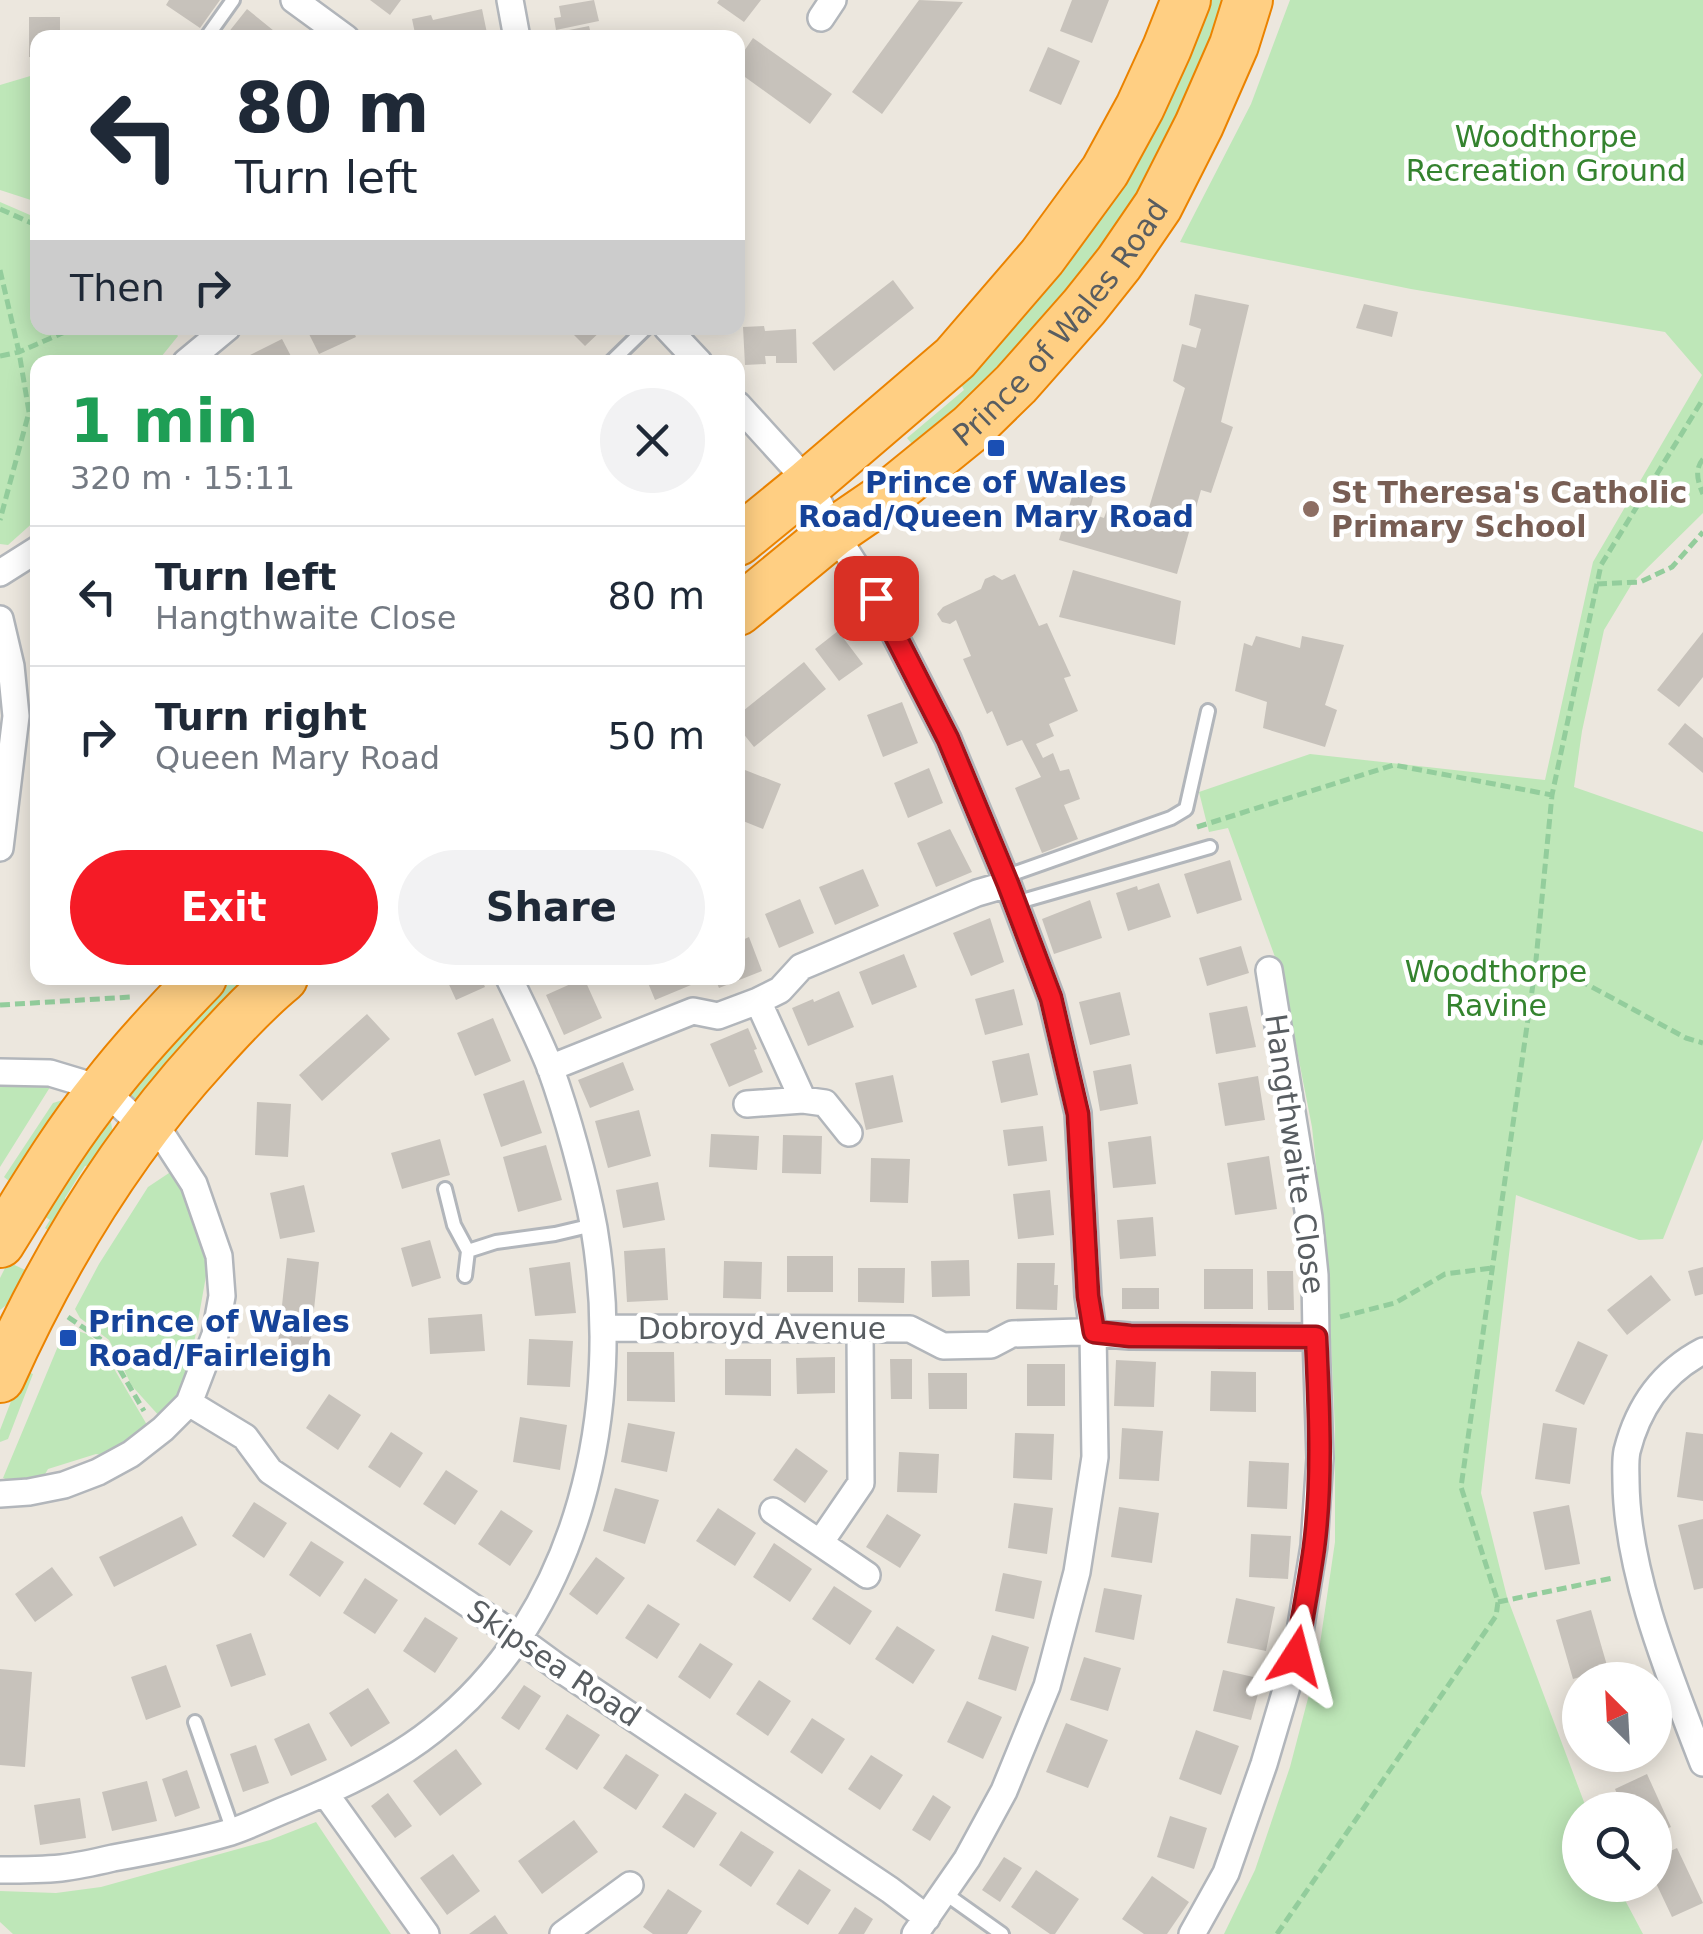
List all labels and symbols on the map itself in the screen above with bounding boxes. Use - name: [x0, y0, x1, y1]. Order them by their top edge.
- park label: Woodthorpe Recreation Ground: [1406, 119, 1686, 188]
- street label: Prince of Wales Road: [946, 192, 1175, 453]
- marker: Prince of Wales Road/Queen Mary Road: [985, 437, 1007, 459]
- place label: Prince of Wales Road/Queen Mary Road: [798, 465, 1194, 534]
- place label: St Theresa's Catholic Primary School: [1331, 475, 1687, 544]
- marker: St Theresa's Catholic Primary School: [1300, 498, 1322, 520]
- pin: [834, 556, 919, 641]
- park label: Woodthorpe Ravine: [1405, 954, 1587, 1023]
- street label: Hangthwaite Close: [1258, 1012, 1332, 1296]
- place label: Prince of Wales Road/Fairleigh: [88, 1304, 350, 1373]
- street label: Dobroyd Avenue: [638, 1311, 886, 1346]
- marker: Prince of Wales Road/Fairleigh: [57, 1327, 79, 1349]
- street label: Skipsea Road: [461, 1592, 647, 1734]
- position arrow: [1244, 1604, 1348, 1708]
- north arrow: [1562, 1662, 1672, 1772]

